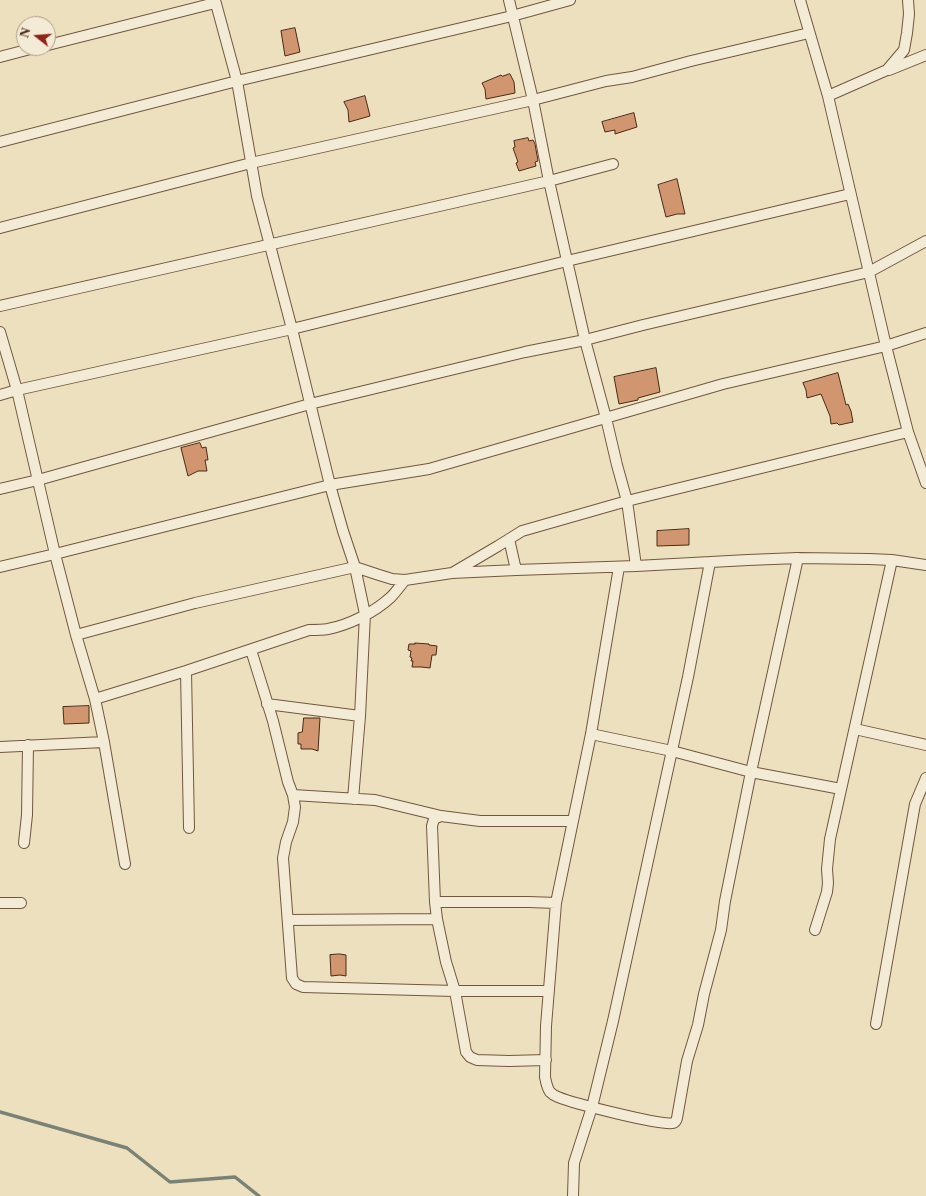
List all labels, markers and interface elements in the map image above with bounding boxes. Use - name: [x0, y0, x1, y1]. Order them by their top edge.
- north arrow: [16, 16, 56, 56]
- text: N: [17, 26, 34, 39]

